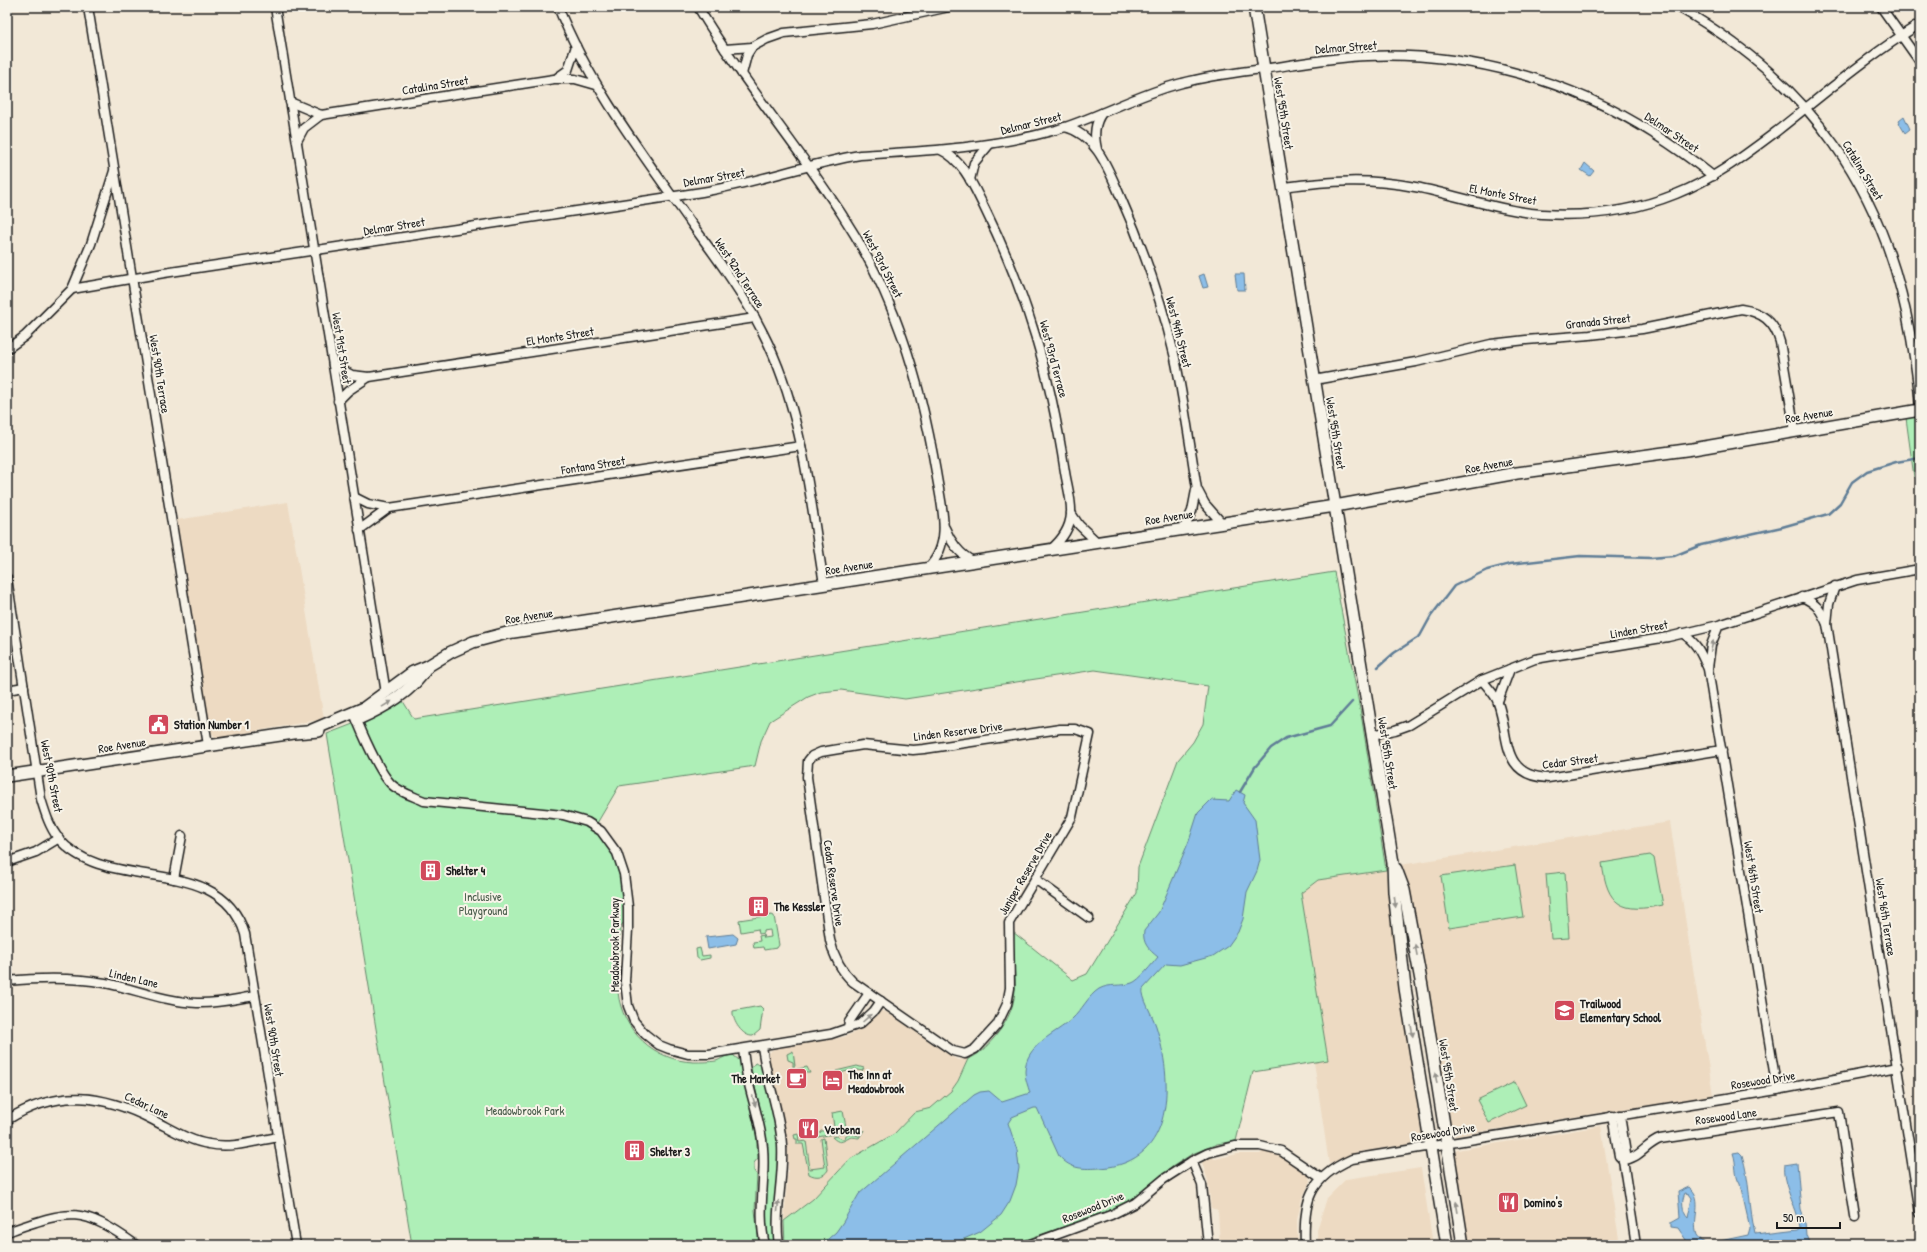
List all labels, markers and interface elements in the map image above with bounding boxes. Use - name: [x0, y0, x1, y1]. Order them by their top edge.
- street label: Delmar Street: [1315, 36, 1378, 58]
- street label: Catalina Street: [401, 71, 470, 99]
- street label: West 95th Street: [1270, 76, 1298, 151]
- street label: Delmar Street: [999, 107, 1064, 139]
- street label: Delmar Street: [1642, 108, 1703, 157]
- street label: Catalina Street: [1839, 137, 1888, 204]
- street label: Delmar Street: [682, 163, 747, 191]
- street label: El Monte Street: [1468, 179, 1539, 209]
- street label: Delmar Street: [362, 213, 427, 239]
- street label: West 93rd Street: [859, 227, 908, 301]
- street label: West 92nd Terrace: [711, 235, 769, 311]
- street label: West 94th Street: [1162, 295, 1196, 370]
- street label: Granada Street: [1565, 309, 1632, 333]
- street label: West 91st Street: [328, 311, 356, 386]
- street label: West 93rd Terrace: [1036, 319, 1073, 400]
- street label: El Monte Street: [525, 322, 596, 350]
- street label: West 90th Terrace: [145, 334, 175, 415]
- street label: West 95th Street: [1322, 396, 1350, 471]
- street label: Roe Avenue: [1784, 403, 1834, 427]
- street label: Fontana Street: [559, 451, 627, 479]
- street label: Roe Avenue: [1464, 452, 1514, 478]
- street label: Roe Avenue: [1144, 505, 1194, 529]
- street label: Roe Avenue: [824, 555, 874, 579]
- street label: Roe Avenue: [504, 604, 554, 628]
- street label: Linden Street: [1609, 615, 1670, 642]
- one-way arrow: [1709, 640, 1715, 653]
- one-way arrow: [381, 700, 393, 707]
- public building icon: Station Number 1: [145, 711, 171, 737]
- place label: Station Number 1: [174, 716, 250, 733]
- street label: West 95th Street: [1374, 716, 1402, 791]
- street label: Linden Reserve Drive: [913, 717, 1004, 745]
- street label: Roe Avenue: [97, 733, 147, 757]
- street label: West 90th Street: [37, 738, 68, 814]
- street label: Cedar Street: [1541, 749, 1600, 773]
- street label: Juniper Reserve Drive: [994, 828, 1056, 918]
- street label: Cedar Reserve Drive: [820, 839, 849, 928]
- street label: West 96th Street: [1740, 840, 1768, 915]
- building icon: Shelter 4: [418, 857, 444, 883]
- place label: Shelter 4: [446, 862, 486, 879]
- street label: West 96th Terrace: [1871, 877, 1901, 957]
- park label: Inclusive Playground: [459, 888, 508, 919]
- building icon: The Kessler: [745, 893, 771, 919]
- one-way arrow: [1392, 896, 1398, 908]
- street label: Meadowbrook Parkway: [606, 898, 623, 992]
- place label: The Kessler: [773, 898, 825, 915]
- one-way arrow: [1412, 944, 1418, 956]
- street label: Linden Lane: [108, 964, 160, 992]
- place label: Trailwood Elementary School: [1579, 995, 1662, 1027]
- school or university icon: Trailwood Elementary School: [1551, 997, 1577, 1023]
- street label: West 90th Street: [260, 1002, 288, 1078]
- one-way arrow: [862, 1013, 872, 1022]
- one-way arrow: [1409, 1025, 1415, 1037]
- street label: West 95th Street: [1435, 1038, 1463, 1113]
- cafe icon: The Market: [783, 1065, 809, 1091]
- place label: The Inn at Meadowbrook: [847, 1066, 904, 1097]
- street label: Rosewood Drive: [1730, 1066, 1797, 1093]
- hotel icon: The Inn at Meadowbrook: [820, 1068, 846, 1094]
- place label: The Market: [730, 1070, 781, 1087]
- one-way arrow: [1433, 1072, 1439, 1084]
- street label: Cedar Lane: [122, 1087, 172, 1123]
- one-way arrow: [751, 1095, 757, 1107]
- park label: Meadowbrook Park: [486, 1102, 564, 1119]
- street label: Rosewood Lane: [1694, 1103, 1758, 1129]
- restaurant icon: Verbena: [796, 1116, 822, 1142]
- street label: Rosewood Drive: [1410, 1118, 1477, 1145]
- place label: Verbena: [824, 1121, 860, 1138]
- building icon: Shelter 3: [621, 1138, 647, 1164]
- place label: Shelter 3: [650, 1143, 691, 1160]
- street label: Rosewood Drive: [1060, 1187, 1126, 1227]
- restaurant icon: Domino's: [1495, 1189, 1521, 1215]
- place label: Domino's: [1524, 1194, 1563, 1211]
- one-way arrow: [774, 1200, 781, 1212]
- one-way arrow: [1454, 1200, 1460, 1213]
- scale bar: [1777, 1204, 1840, 1230]
- text: 50 m: [1783, 1209, 1804, 1226]

